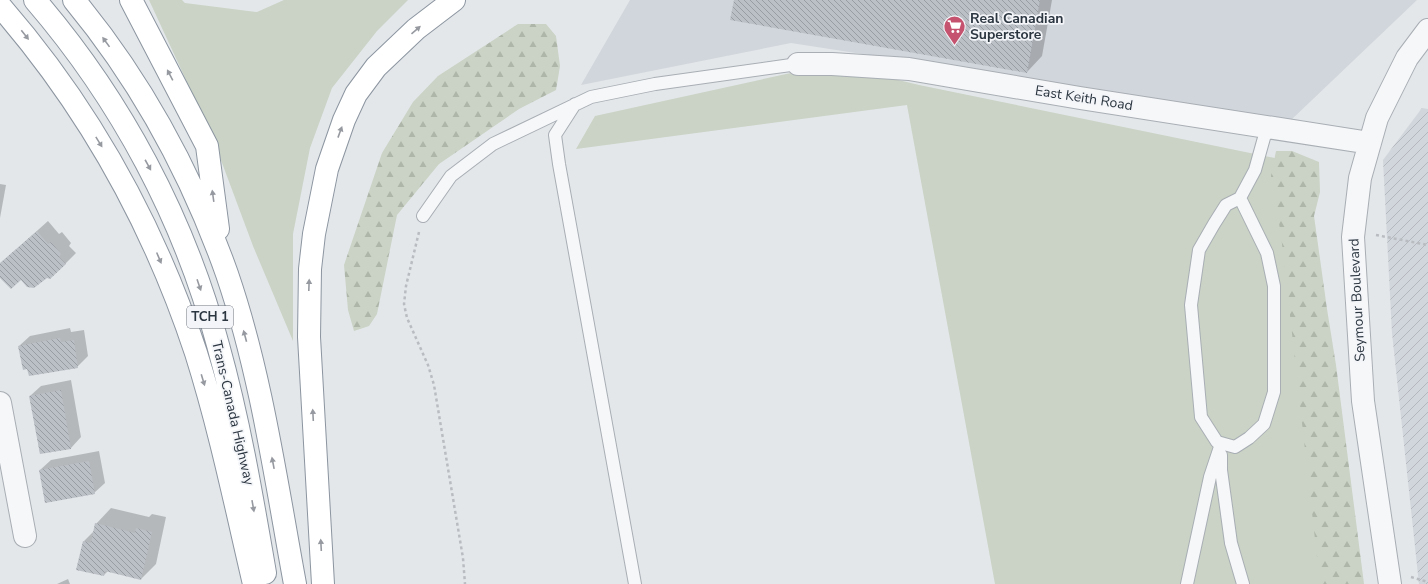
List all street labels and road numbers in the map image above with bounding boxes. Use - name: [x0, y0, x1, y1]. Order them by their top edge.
- street label: East Keith Road: [1034, 81, 1134, 115]
- street label: Seymour Boulevard: [1344, 238, 1370, 362]
- road number: TCH 1: [187, 306, 233, 328]
- street label: Trans-Canada Highway: [207, 339, 259, 488]

